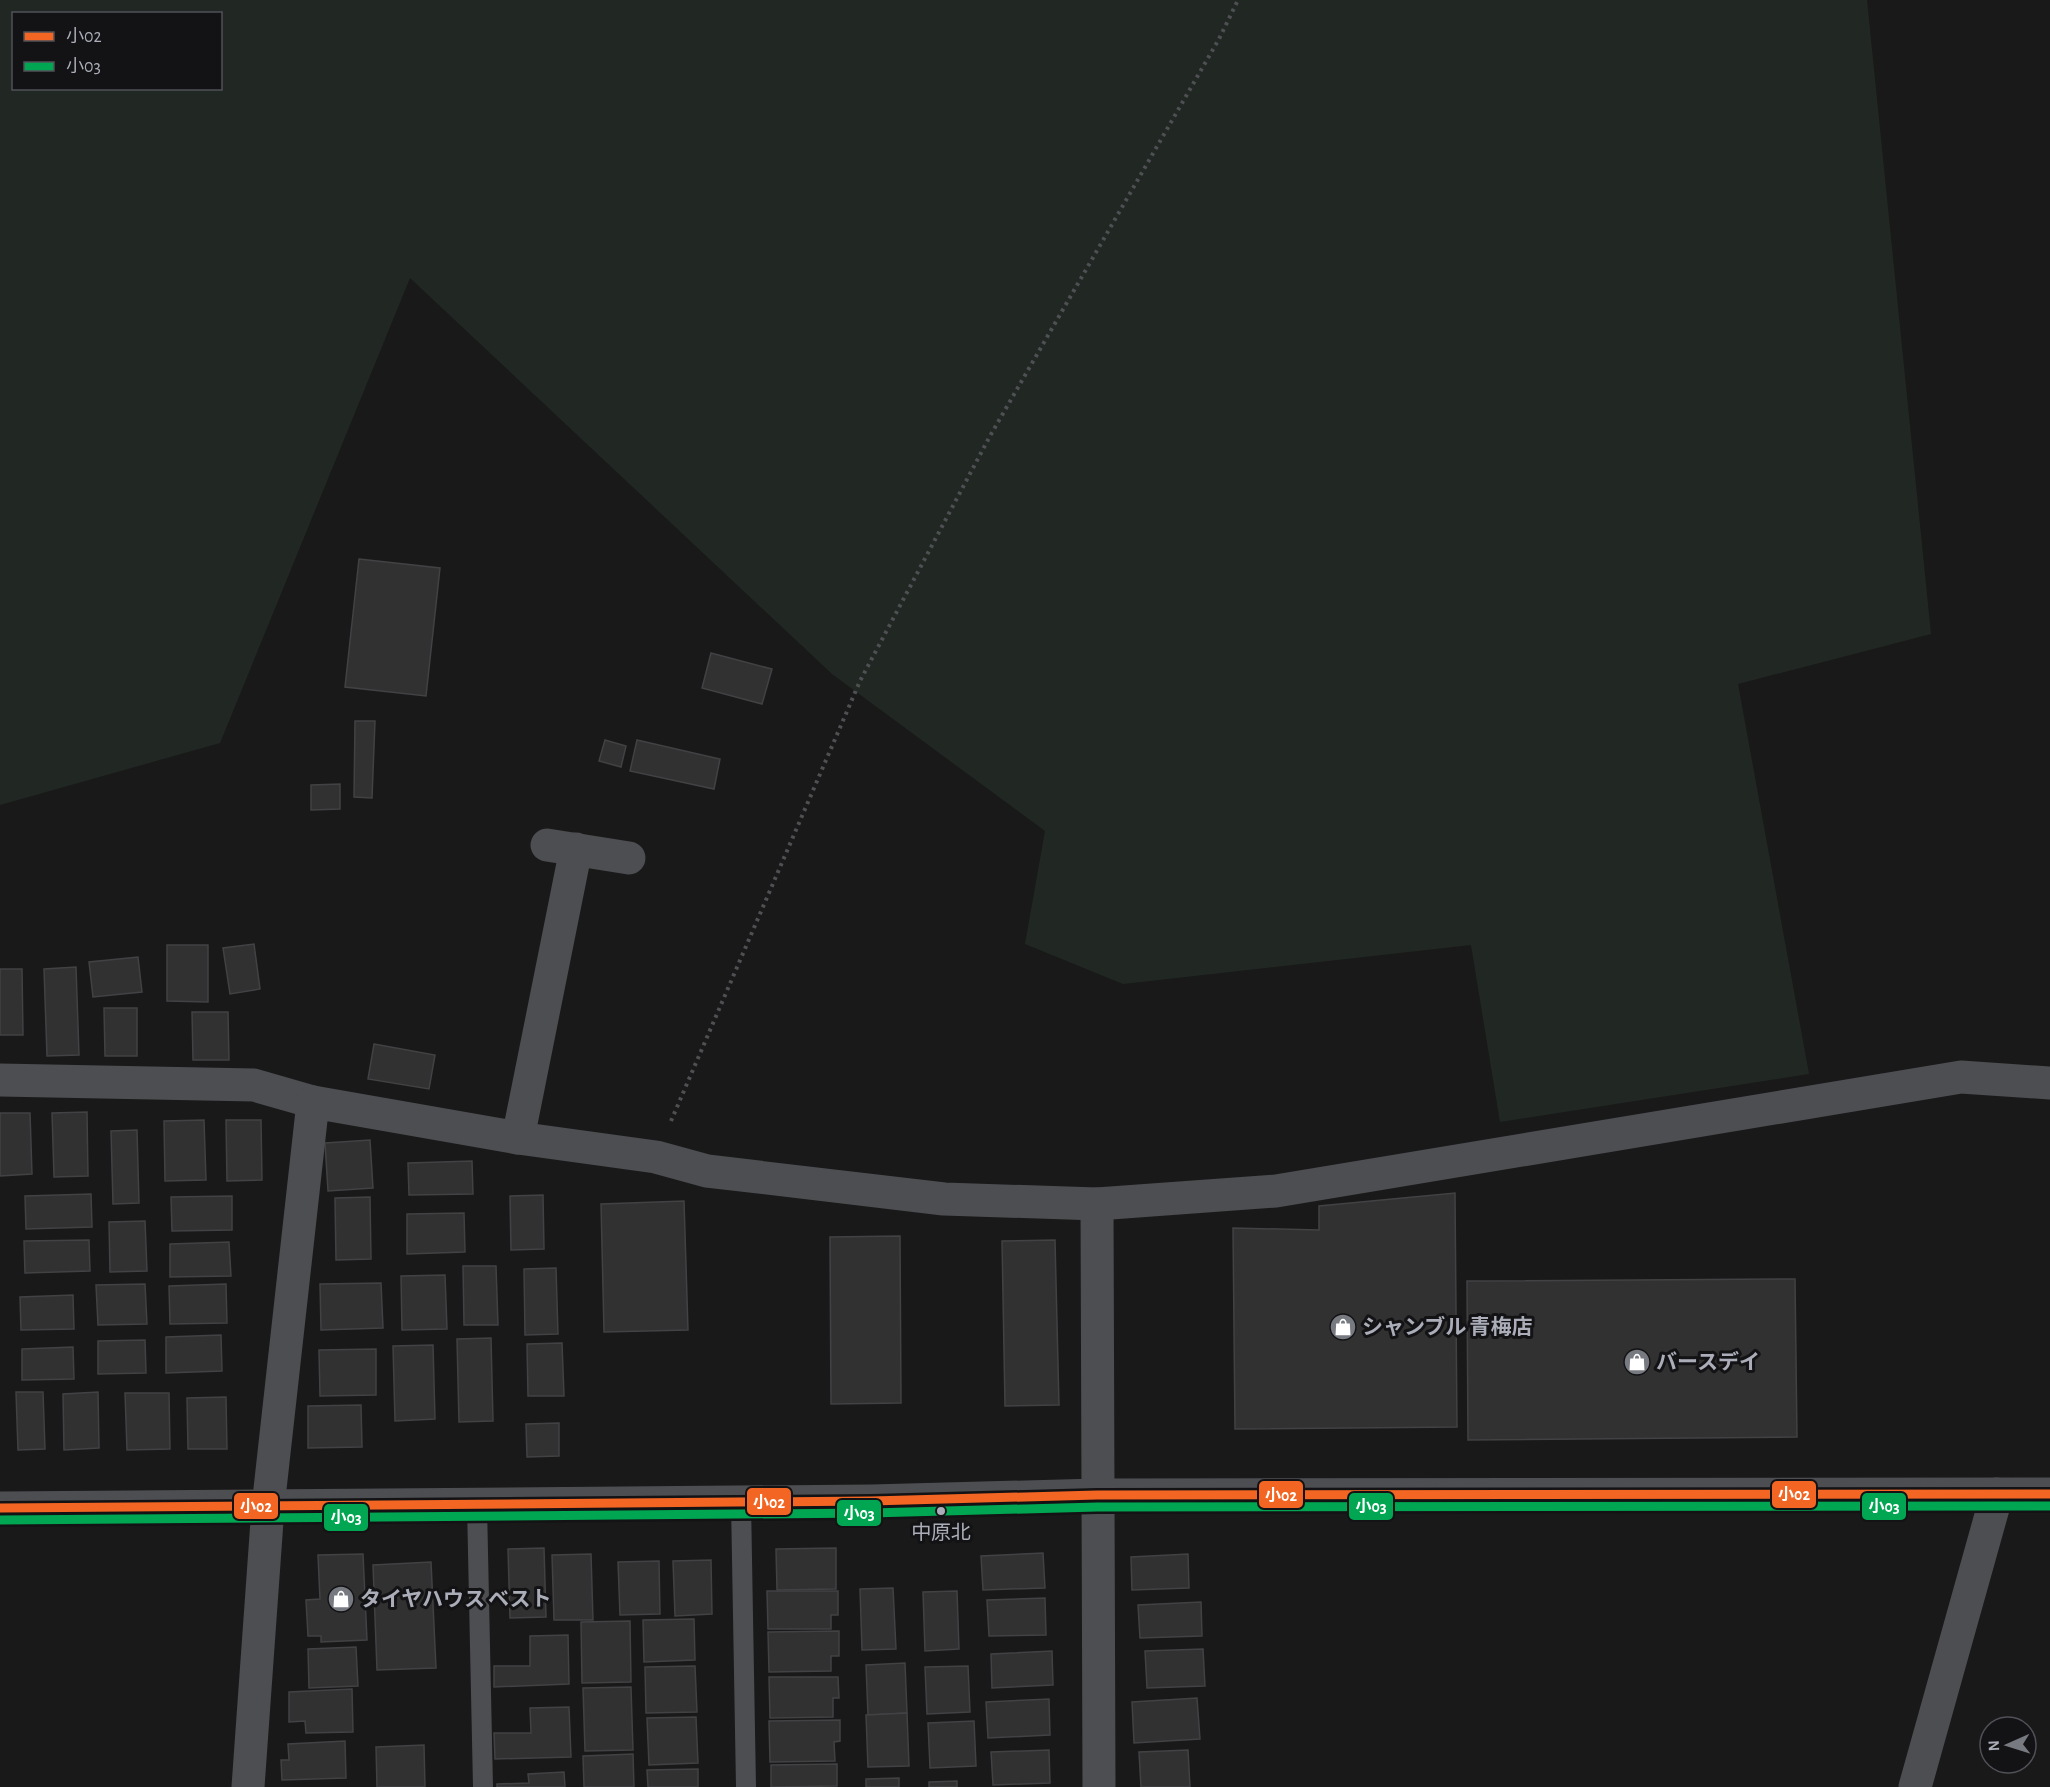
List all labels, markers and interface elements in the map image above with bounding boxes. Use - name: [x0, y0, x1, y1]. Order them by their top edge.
- legend: [12, 12, 222, 90]
- text: 小02: [66, 27, 102, 46]
- text: 小03: [66, 57, 101, 76]
- shop icon: シャンブル 青梅店: [1328, 1312, 1358, 1342]
- place label: シャンブル 青梅店: [1362, 1315, 1533, 1338]
- shop icon: バースデイ: [1622, 1347, 1652, 1377]
- place label: バースデイ: [1656, 1350, 1760, 1373]
- line badge: 小02: [1258, 1480, 1304, 1509]
- line badge: 小02: [1771, 1480, 1817, 1509]
- text: 小02: [1778, 1486, 1810, 1503]
- line badge: 小02: [746, 1487, 792, 1516]
- text: 小02: [1265, 1487, 1297, 1504]
- line badge: 小02: [233, 1492, 279, 1520]
- line badge: 小03: [1348, 1492, 1394, 1521]
- line badge: 小03: [1861, 1492, 1907, 1521]
- text: 小02: [753, 1494, 785, 1511]
- text: 小02: [240, 1498, 272, 1515]
- text: 小03: [1355, 1498, 1387, 1515]
- text: 小03: [1868, 1498, 1900, 1515]
- line badge: 小03: [836, 1499, 882, 1527]
- line badge: 小03: [323, 1503, 369, 1532]
- text: 小03: [843, 1505, 875, 1522]
- marker: 中原北: [935, 1505, 947, 1517]
- text: 小03: [330, 1509, 362, 1526]
- place label: 中原北: [911, 1522, 971, 1543]
- shop icon: タイヤハウス ベスト: [326, 1584, 356, 1614]
- place label: タイヤハウス ベスト: [360, 1588, 552, 1610]
- north arrow: [1978, 1715, 2038, 1775]
- text: N: [1986, 1740, 2002, 1752]

